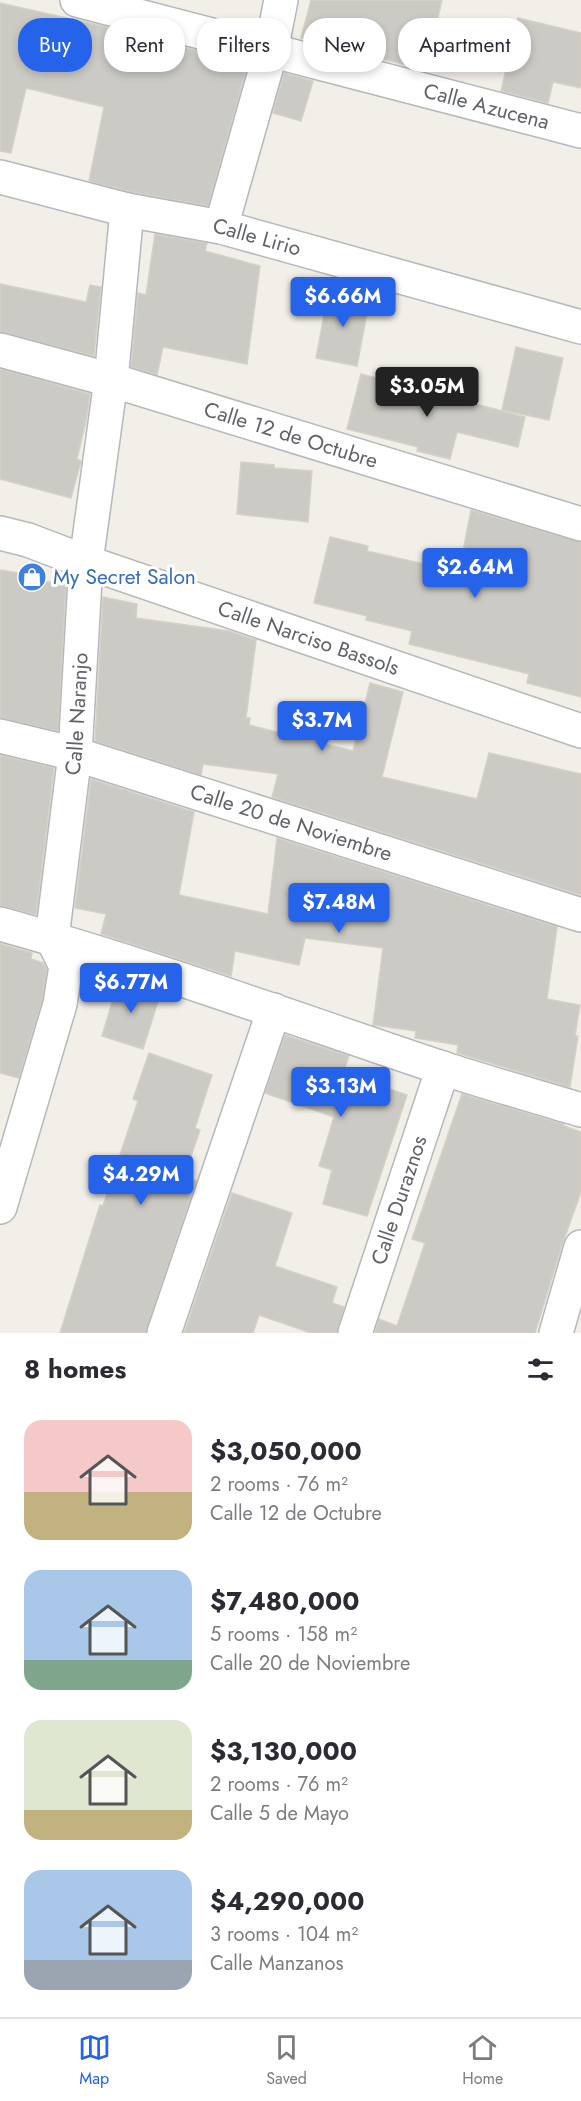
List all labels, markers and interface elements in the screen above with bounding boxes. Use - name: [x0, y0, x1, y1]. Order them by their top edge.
- chip: Buy: [18, 18, 92, 72]
- chip: Rent: [104, 18, 185, 72]
- chip: Filters: [197, 18, 291, 72]
- chip: New: [303, 18, 386, 72]
- chip: Apartment: [398, 18, 531, 72]
- street label: Calle Azucena: [420, 76, 552, 137]
- street label: Calle Lirio: [211, 211, 304, 264]
- pin: $6.66M: [294, 277, 392, 328]
- text: $6.66M: [305, 282, 381, 311]
- pin: $3.05M: [378, 367, 476, 418]
- text: $3.05M: [390, 372, 464, 401]
- street label: Calle 12 de Octubre: [200, 394, 382, 476]
- pin: $2.64M: [426, 548, 524, 599]
- text: $2.64M: [436, 553, 514, 582]
- shop icon: My Secret Salon: [16, 561, 48, 593]
- place label: My Secret Salon: [53, 562, 196, 592]
- street label: Calle Narciso Bassols: [214, 593, 403, 683]
- street label: Calle Naranjo: [57, 652, 96, 777]
- pin: $3.7M: [280, 701, 364, 752]
- text: $3.7M: [292, 706, 352, 735]
- street label: Calle 20 de Noviembre: [186, 777, 396, 869]
- pin: $7.48M: [290, 883, 388, 934]
- text: $7.48M: [302, 888, 376, 917]
- pin: $6.77M: [82, 963, 180, 1014]
- text: $6.77M: [94, 968, 168, 997]
- pin: $3.13M: [292, 1067, 390, 1118]
- text: $3.13M: [305, 1072, 377, 1101]
- street label: Calle Duraznos: [364, 1132, 435, 1269]
- pin: $4.29M: [92, 1155, 190, 1206]
- text: $4.29M: [102, 1160, 180, 1189]
- text: 8 homes: [24, 1350, 126, 1388]
- icon: filters: [524, 1353, 557, 1386]
- text: $3,050,000: [210, 1432, 362, 1470]
- icon: home: [72, 1444, 144, 1516]
- text: 2 rooms · 76 m²: [210, 1470, 348, 1499]
- text: Calle 12 de Octubre: [210, 1499, 382, 1528]
- text: $7,480,000: [210, 1582, 359, 1620]
- icon: home: [72, 1594, 144, 1666]
- text: 5 rooms · 158 m²: [210, 1620, 357, 1649]
- text: Calle 20 de Noviembre: [210, 1649, 410, 1678]
- text: $3,130,000: [210, 1732, 357, 1770]
- icon: home: [72, 1744, 144, 1816]
- text: 2 rooms · 76 m²: [210, 1770, 348, 1799]
- text: Calle 5 de Mayo: [210, 1799, 349, 1828]
- text: $4,290,000: [210, 1882, 364, 1920]
- icon: home: [72, 1894, 144, 1966]
- text: 3 rooms · 104 m²: [210, 1920, 358, 1949]
- text: Calle Manzanos: [210, 1949, 343, 1978]
- tab: Map: [78, 2031, 111, 2090]
- tab: Saved: [266, 2031, 307, 2090]
- tab: Home: [462, 2031, 503, 2090]

